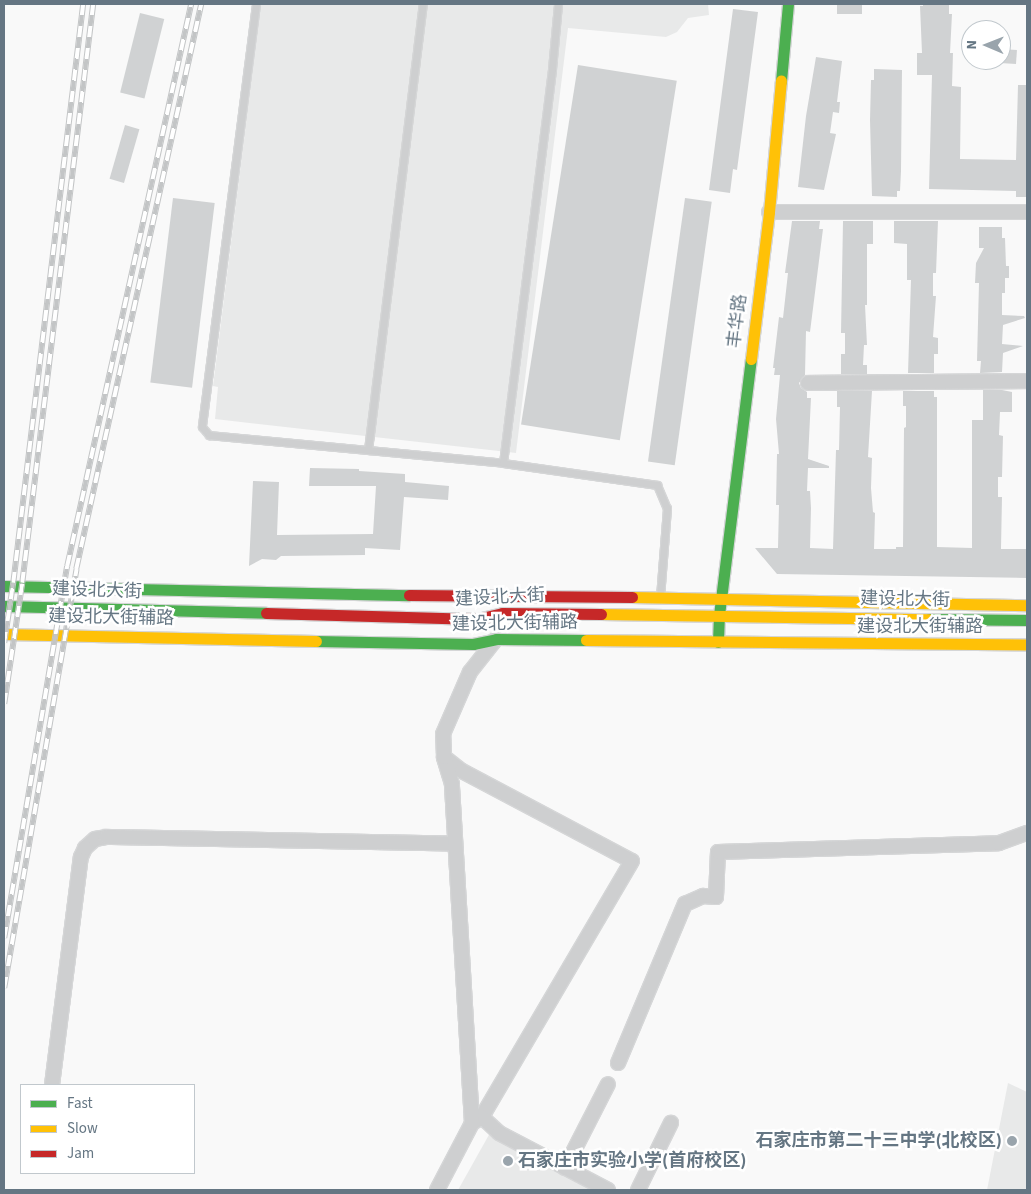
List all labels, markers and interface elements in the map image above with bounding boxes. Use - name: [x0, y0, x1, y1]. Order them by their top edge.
- north arrow: [961, 20, 1011, 70]
- text: N: [962, 40, 982, 50]
- street label: 丰华路: [724, 293, 752, 349]
- street label: 建设北大街: [52, 579, 142, 603]
- street label: 建设北大街: [454, 585, 546, 611]
- street label: 建设北大街: [860, 588, 950, 612]
- street label: 建设北大街辅路: [48, 606, 174, 630]
- street label: 建设北大街辅路: [452, 612, 578, 636]
- street label: 建设北大街辅路: [857, 616, 983, 638]
- legend: [20, 1084, 195, 1174]
- text: Fast: [67, 1093, 93, 1114]
- text: Slow: [67, 1118, 98, 1139]
- place label: 石家庄市第二十三中学(北校区): [756, 1130, 1002, 1152]
- marker: 石家庄市第二十三中学(北校区): [1006, 1135, 1018, 1147]
- text: Jam: [67, 1143, 94, 1164]
- place label: 石家庄市实验小学(首府校区): [518, 1150, 746, 1172]
- marker: 石家庄市实验小学(首府校区): [502, 1155, 514, 1167]

